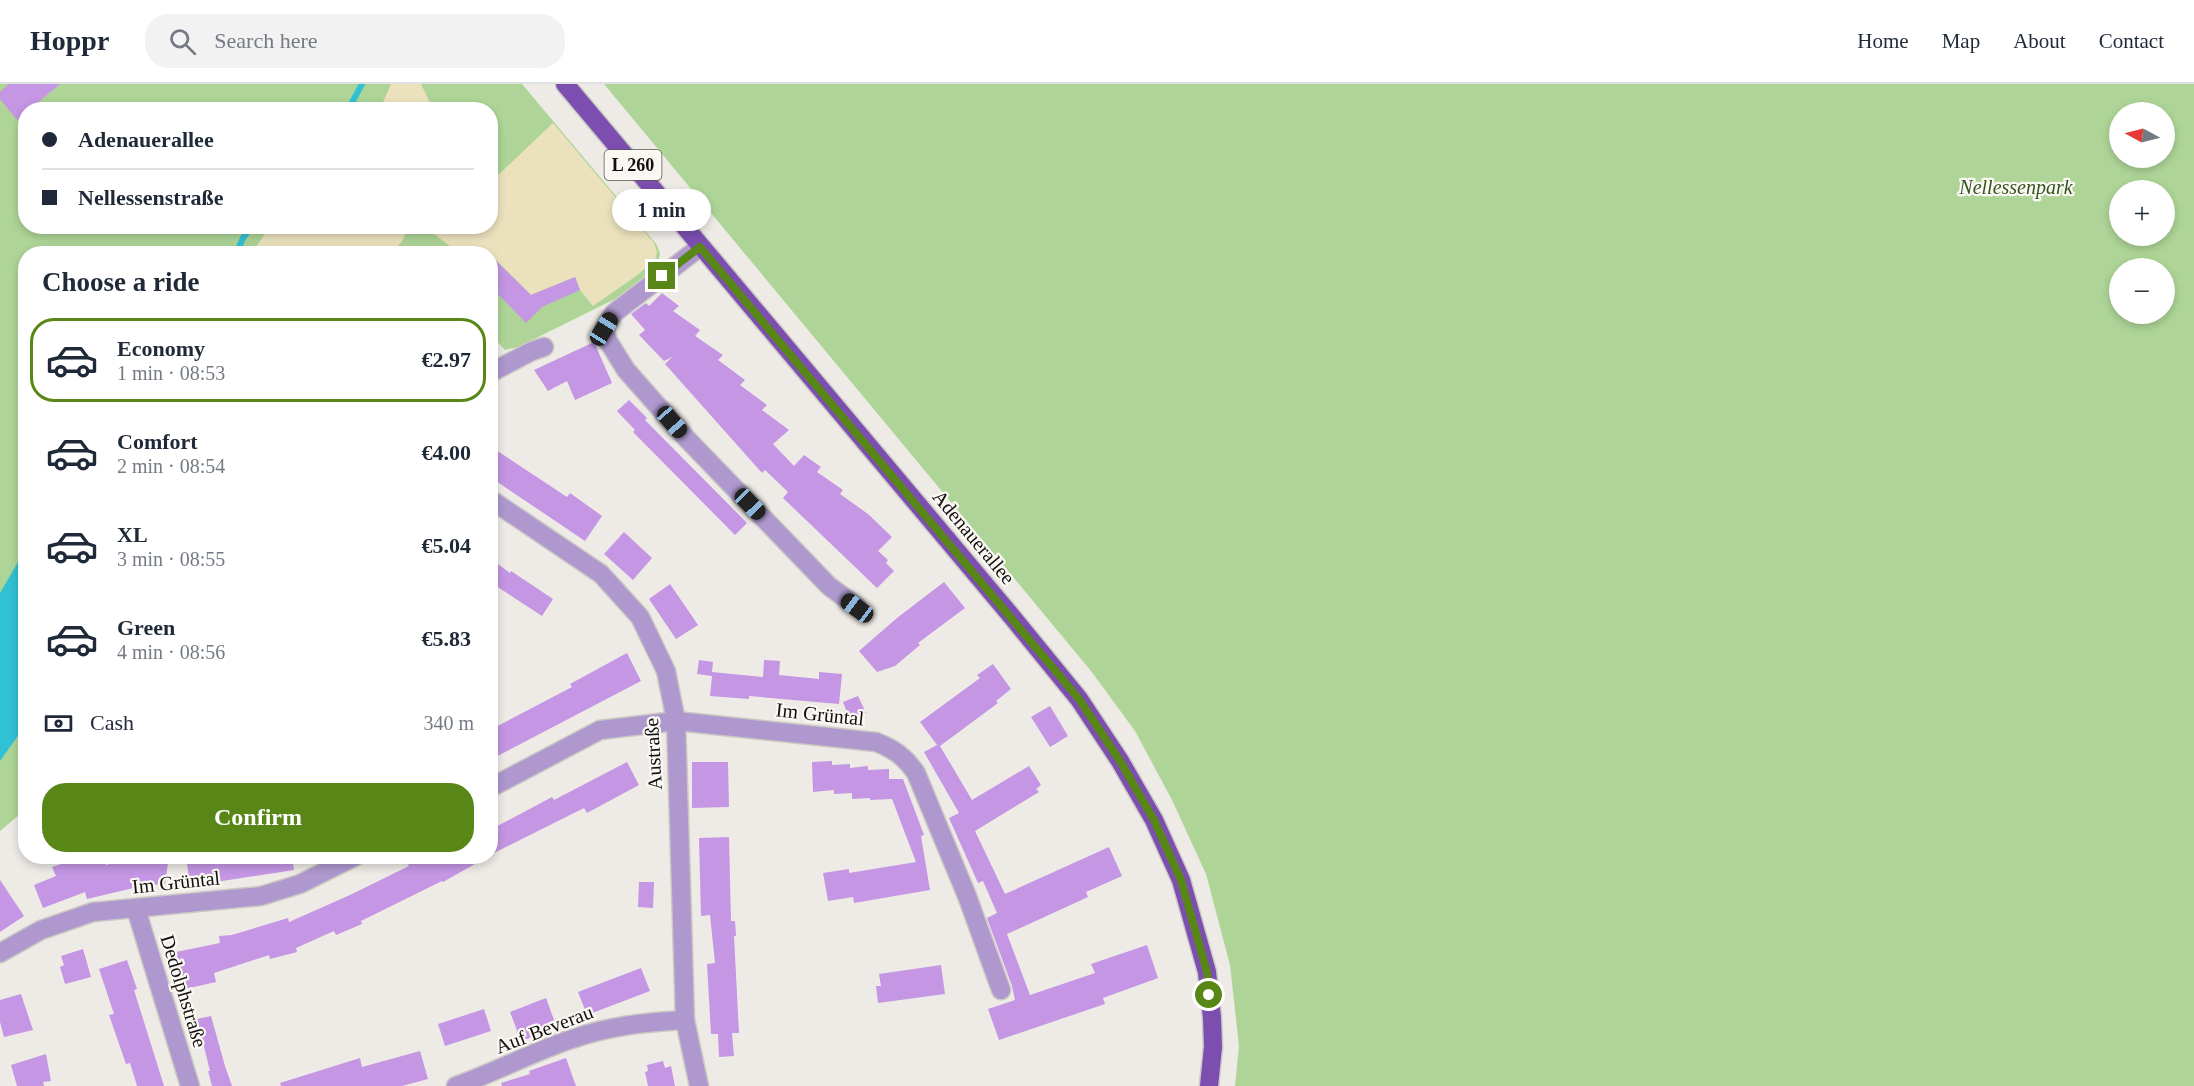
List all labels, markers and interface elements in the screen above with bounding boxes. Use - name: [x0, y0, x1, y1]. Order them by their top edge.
- search box: [145, 14, 565, 68]
- text: Hoppr: [30, 25, 109, 56]
- icon: search: [166, 25, 199, 58]
- text: Search here: [214, 28, 318, 53]
- text: Home: [1857, 29, 1909, 53]
- text: Map: [1942, 29, 1980, 53]
- text: About: [2013, 29, 2066, 53]
- text: Contact: [2099, 29, 2164, 53]
- north arrow: [2109, 102, 2175, 168]
- map controls: [2109, 102, 2175, 324]
- text: Adenauerallee: [78, 127, 214, 152]
- road number: L 260: [604, 150, 662, 180]
- park label: Nellessenpark: [1958, 176, 2074, 199]
- button: +: [2109, 180, 2175, 246]
- text: Nellessenstraße: [78, 185, 223, 210]
- callout: 1 min: [612, 189, 712, 231]
- text: 1 min: [637, 199, 686, 221]
- button: −: [2109, 258, 2175, 324]
- route end: [648, 262, 675, 289]
- text: Choose a ride: [42, 267, 200, 297]
- car: [587, 309, 621, 349]
- icon: car: [45, 333, 99, 387]
- text: Economy: [117, 336, 205, 361]
- text: €2.97: [422, 347, 471, 372]
- text: 1 min · 08:53: [117, 362, 225, 384]
- car: [653, 403, 691, 441]
- icon: car: [45, 426, 99, 480]
- text: Comfort: [117, 429, 198, 454]
- text: €4.00: [422, 440, 471, 465]
- text: 2 min · 08:54: [117, 455, 225, 477]
- car: [731, 485, 769, 523]
- street label: Adenauerallee: [928, 486, 1020, 588]
- icon: car: [45, 519, 99, 573]
- text: XL: [117, 522, 148, 547]
- text: €5.04: [422, 533, 471, 558]
- text: 3 min · 08:55: [117, 548, 225, 570]
- car: [837, 590, 877, 626]
- icon: car: [45, 612, 99, 666]
- text: Green: [117, 615, 175, 640]
- text: €5.83: [422, 626, 471, 651]
- text: 4 min · 08:56: [117, 641, 225, 663]
- street label: Im Grüntal: [775, 698, 866, 730]
- icon: cash: [42, 707, 75, 740]
- text: Cash: [90, 710, 134, 735]
- text: 340 m: [423, 712, 474, 734]
- street label: Austraße: [640, 717, 666, 791]
- button: Confirm: [42, 783, 474, 852]
- street label: Im Grüntal: [131, 866, 222, 898]
- street label: Dedolphstraße: [155, 932, 212, 1050]
- route start: [1195, 981, 1222, 1008]
- street label: Auf Beverau: [492, 1000, 596, 1058]

